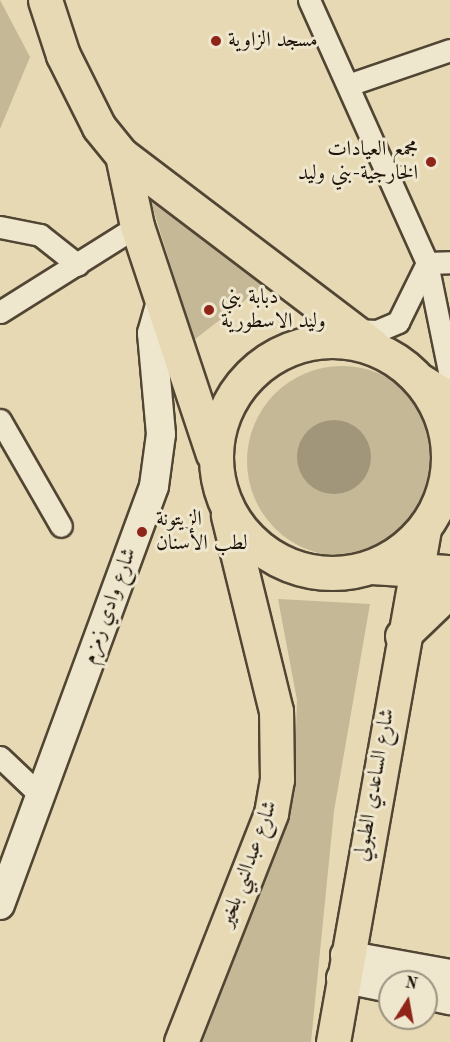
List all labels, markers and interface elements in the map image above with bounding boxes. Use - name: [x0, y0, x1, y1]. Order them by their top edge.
- place label: مسجد الزاوية: [228, 28, 318, 54]
- marker: مسجد الزاوية: [209, 34, 223, 48]
- place label: مجمع العيادات الخارجية-بني وليد: [298, 137, 418, 187]
- marker: مجمع العيادات الخارجية-بني وليد: [422, 153, 440, 171]
- place label: دبابة بني وليد الاسطورية: [221, 285, 326, 335]
- marker: دبابة بني وليد الاسطورية: [202, 303, 216, 317]
- place label: الزيتونة لطب الأسنان: [156, 507, 248, 557]
- marker: الزيتونة لطب الأسنان: [133, 523, 151, 541]
- street label: شارع وادي زمزم: [77, 544, 143, 668]
- street label: شارع الساعدي الطبولي: [349, 707, 401, 863]
- street label: شارع عبدالنبي بلخير: [214, 797, 284, 931]
- north arrow: [378, 970, 438, 1030]
- text: N: [404, 975, 419, 993]

